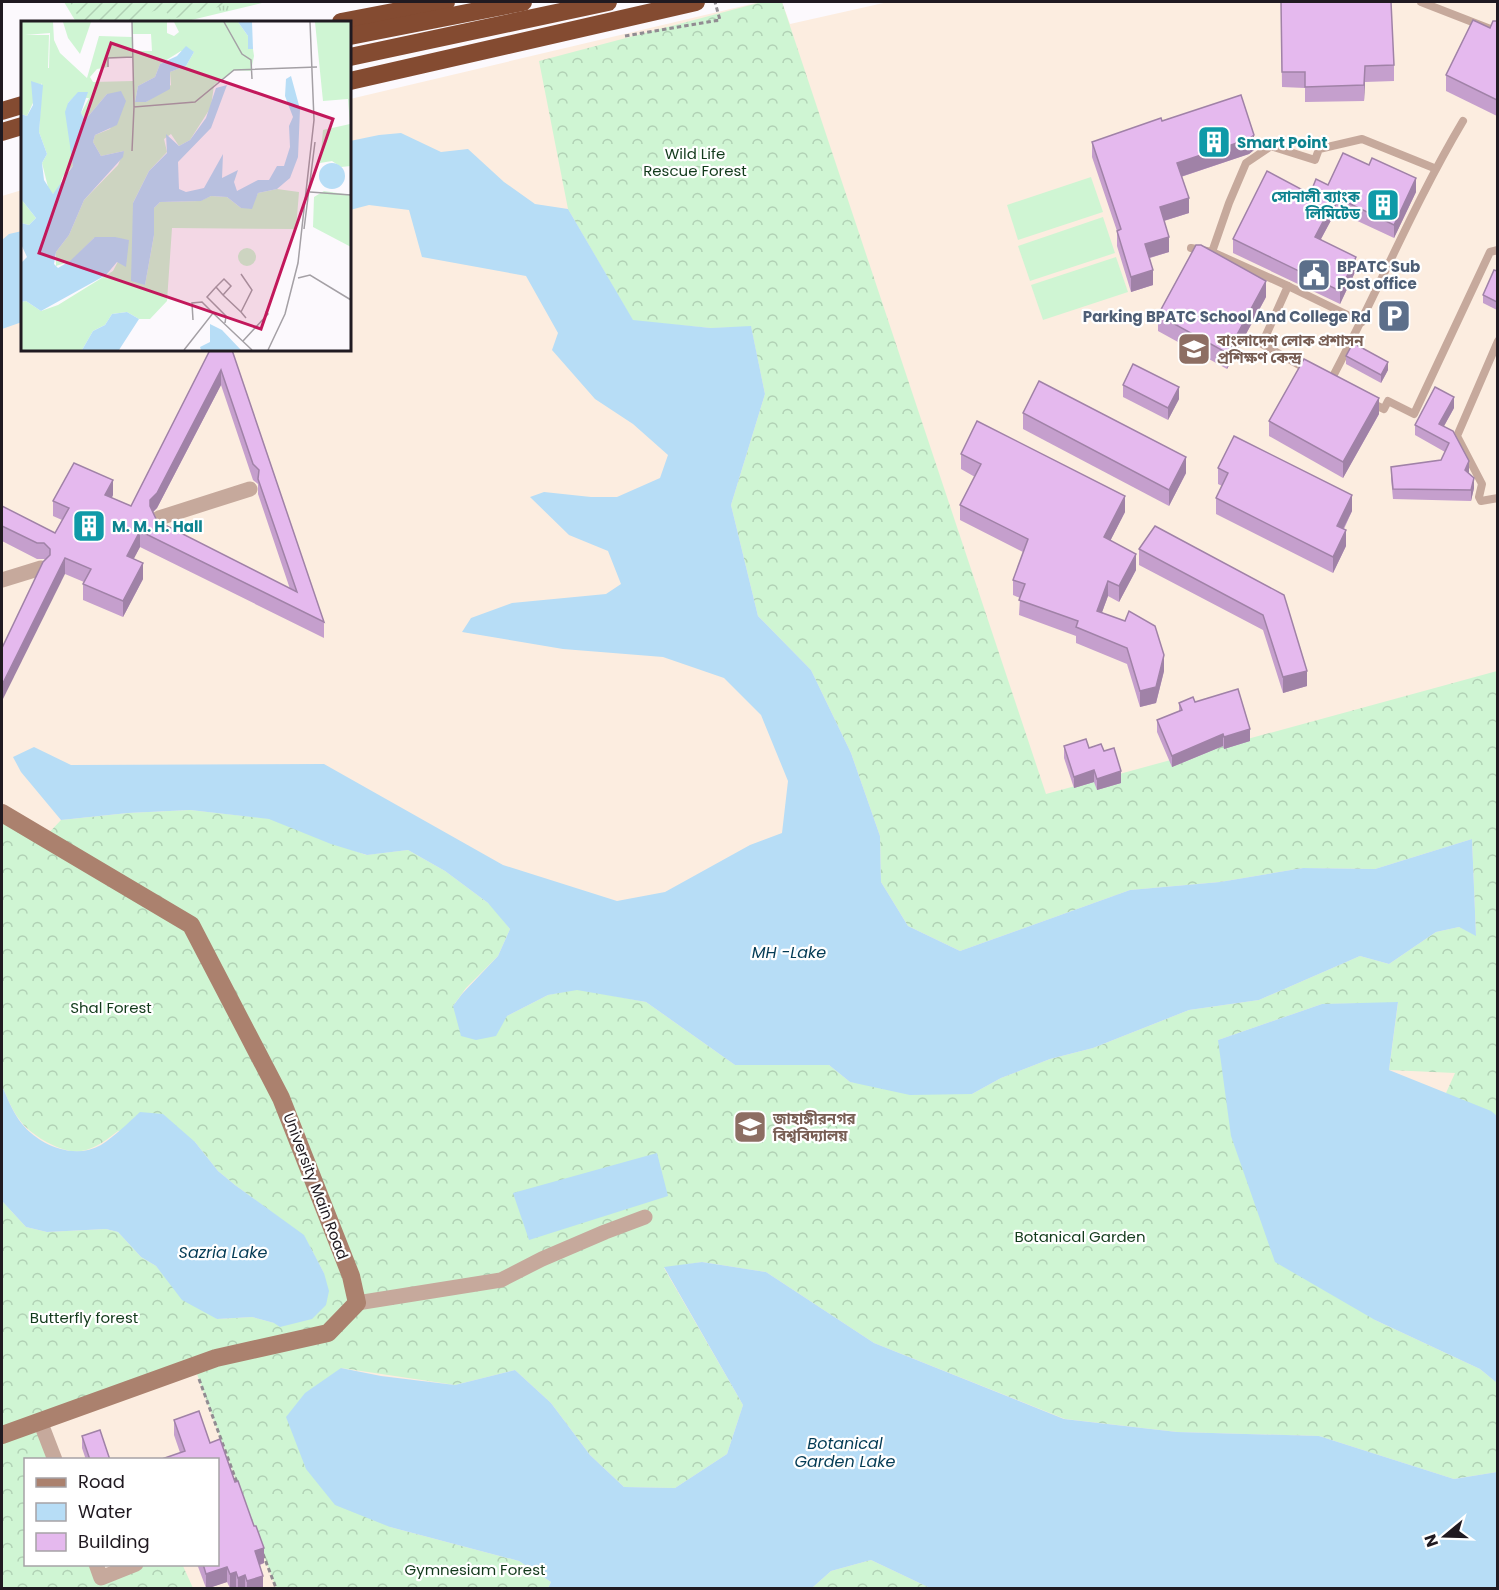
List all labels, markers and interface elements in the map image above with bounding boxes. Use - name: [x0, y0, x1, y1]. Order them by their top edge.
- inset map: [21, 21, 351, 351]
- building icon: Smart Point: [1196, 124, 1232, 160]
- place label: Smart Point: [1237, 132, 1328, 153]
- park label: Wild Life Rescue Forest: [643, 143, 747, 181]
- place label: সোনালী ব্যাংক লিমিটেড: [1271, 186, 1361, 224]
- building icon: সোনালী ব্যাংক লিমিটেড: [1365, 187, 1401, 223]
- place label: BPATC Sub Post office: [1337, 256, 1420, 294]
- public building icon: BPATC Sub Post office: [1296, 257, 1332, 293]
- parking icon: Parking BPATC School And College Rd: [1376, 298, 1412, 334]
- place label: Parking BPATC School And College Rd: [1083, 306, 1371, 327]
- place label: বাংলাদেশ লোক প্রশাসন প্রশিক্ষণ কেন্দ্র: [1216, 330, 1364, 368]
- school or university icon: বাংলাদেশ লোক প্রশাসন প্রশিক্ষণ কেন্দ্র: [1176, 331, 1212, 367]
- building icon: M. M. H. Hall: [71, 508, 107, 544]
- place label: M. M. H. Hall: [112, 516, 203, 537]
- water label: MH -Lake: [752, 941, 826, 964]
- park label: Shal Forest: [70, 997, 152, 1018]
- place label: জাহাঙ্গীরনগর বিশ্ববিদ্যালয়: [772, 1108, 857, 1146]
- school or university icon: জাহাঙ্গীরনগর বিশ্ববিদ্যালয়: [732, 1109, 768, 1145]
- street label: University Main Road: [278, 1110, 354, 1262]
- park label: Botanical Garden: [1014, 1226, 1146, 1247]
- water label: Sazria Lake: [179, 1241, 267, 1264]
- park label: Butterfly forest: [30, 1307, 138, 1328]
- water label: Botanical Garden Lake: [795, 1432, 896, 1473]
- legend: [24, 1458, 219, 1566]
- text: Road: [78, 1469, 125, 1494]
- text: Water: [78, 1499, 132, 1524]
- north arrow: [1415, 1506, 1475, 1566]
- text: Building: [78, 1529, 150, 1554]
- text: N: [1418, 1531, 1444, 1550]
- park label: Gymnesiam Forest: [405, 1559, 545, 1580]

